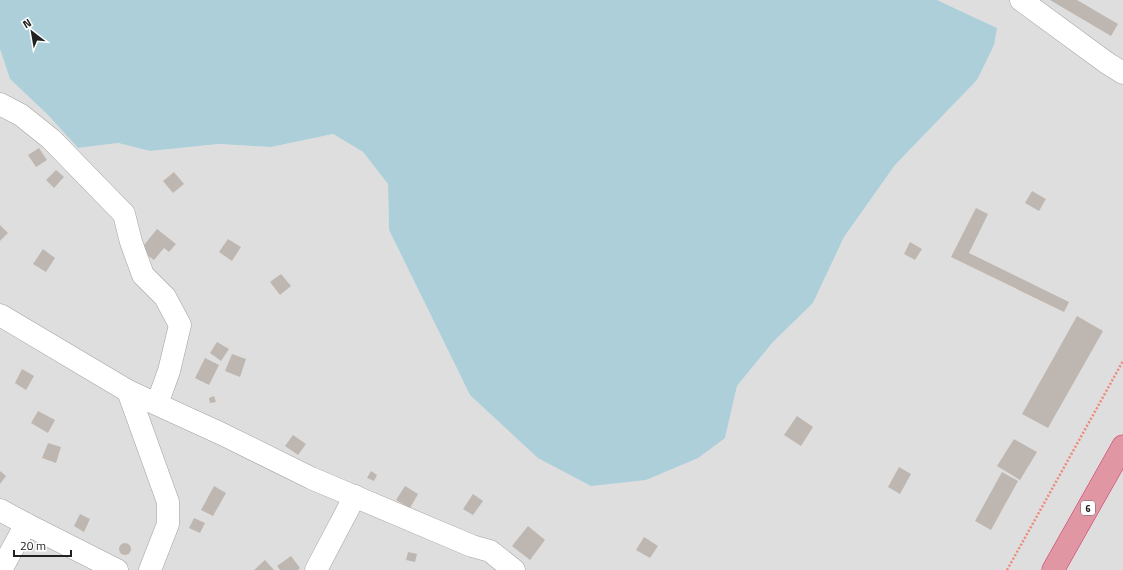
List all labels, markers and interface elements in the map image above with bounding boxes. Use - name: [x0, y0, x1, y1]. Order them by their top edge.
- north arrow: [12, 12, 52, 52]
- text: N: [19, 15, 34, 32]
- road number: 6: [1081, 501, 1095, 515]
- scale bar: [14, 532, 71, 558]
- text: 20 m: [20, 536, 46, 555]

